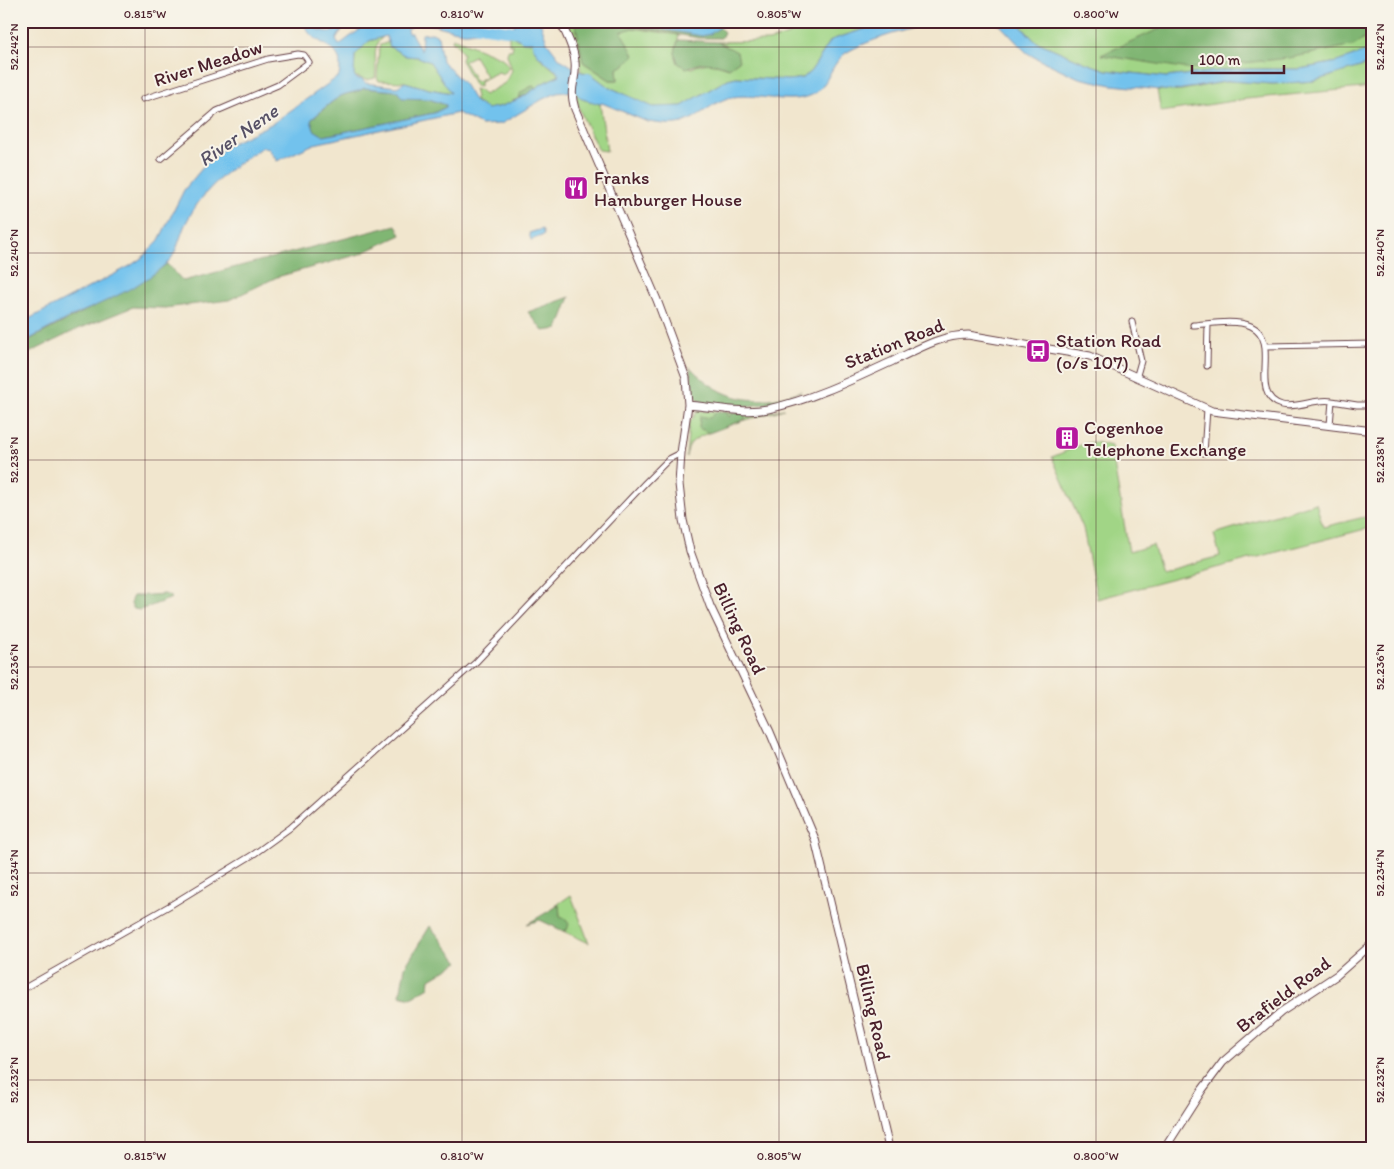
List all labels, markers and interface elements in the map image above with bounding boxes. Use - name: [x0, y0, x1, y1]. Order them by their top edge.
- text: 0.815°W: [124, 7, 166, 21]
- text: 0.810°W: [440, 7, 484, 21]
- text: 0.805°W: [757, 7, 801, 21]
- text: 0.800°W: [1073, 7, 1119, 21]
- text: 52.242°N: [7, 23, 21, 71]
- text: 52.242°N: [1373, 23, 1387, 71]
- street label: River Meadow: [151, 35, 265, 92]
- scale bar: [1192, 42, 1284, 74]
- text: 100 m: [1199, 51, 1241, 69]
- water label: River Nene: [193, 98, 284, 171]
- place label: Franks Hamburger House: [594, 166, 742, 211]
- restaurant icon: Franks Hamburger House: [563, 175, 589, 201]
- text: 52.240°N: [7, 229, 21, 277]
- text: 52.240°N: [1373, 229, 1387, 277]
- street label: Station Road: [841, 313, 948, 374]
- place label: Station Road (o/s 107): [1056, 329, 1162, 374]
- bus stop icon: Station Road (o/s 107): [1025, 338, 1051, 364]
- place label: Cogenhoe Telephone Exchange: [1084, 416, 1246, 461]
- building icon: Cogenhoe Telephone Exchange: [1054, 425, 1080, 451]
- text: 52.238°N: [7, 437, 21, 483]
- text: 52.238°N: [1373, 437, 1387, 483]
- street label: Billing Road: [708, 579, 771, 678]
- text: 52.236°N: [7, 644, 21, 690]
- text: 52.236°N: [1373, 644, 1387, 690]
- text: 52.234°N: [7, 849, 21, 897]
- text: 52.234°N: [1373, 849, 1387, 897]
- street label: Brafield Road: [1232, 951, 1335, 1037]
- street label: Billing Road: [851, 961, 896, 1063]
- text: 52.232°N: [7, 1057, 21, 1103]
- text: 52.232°N: [1373, 1057, 1387, 1103]
- text: 0.815°W: [124, 1149, 166, 1163]
- text: 0.810°W: [440, 1149, 484, 1163]
- text: 0.805°W: [757, 1149, 801, 1163]
- text: 0.800°W: [1073, 1149, 1119, 1163]

